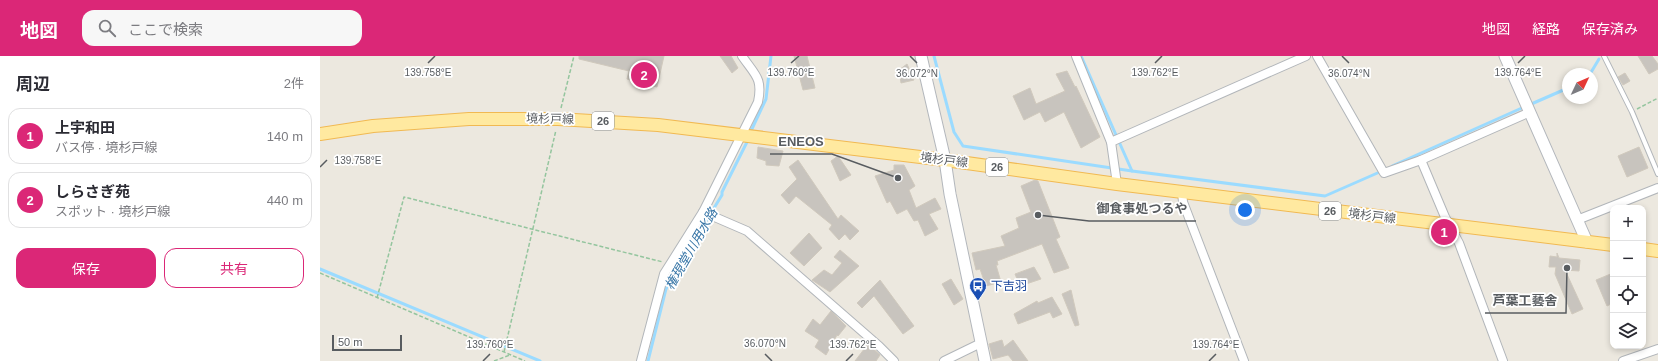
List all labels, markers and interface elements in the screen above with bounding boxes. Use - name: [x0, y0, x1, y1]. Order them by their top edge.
- search box: [82, 10, 362, 46]
- icon: search: [96, 17, 118, 39]
- text: 地図: [20, 20, 58, 41]
- text: ここで検索: [128, 21, 203, 38]
- text: 地図: [1482, 21, 1510, 37]
- text: 経路: [1532, 21, 1560, 37]
- text: 保存済み: [1582, 21, 1638, 37]
- pin: 2: [631, 60, 657, 90]
- text: 139.758°E: [405, 67, 452, 78]
- text: 139.760°E: [768, 67, 815, 78]
- text: 139.762°E: [1132, 67, 1179, 78]
- text: 139.764°E: [1495, 67, 1542, 78]
- text: 36.072°N: [896, 68, 938, 79]
- text: 36.074°N: [1328, 68, 1370, 79]
- north arrow: [1562, 68, 1598, 104]
- text: 周辺: [16, 75, 50, 94]
- text: 2件: [284, 76, 304, 91]
- street label: 境杉戸線: [526, 112, 574, 126]
- road number: 26: [592, 112, 614, 130]
- text: 上宇和田: [55, 119, 115, 136]
- text: 1: [26, 129, 34, 144]
- text: 140 m: [267, 129, 303, 144]
- callout: ENEOS: [770, 129, 832, 154]
- text: ENEOS: [778, 134, 824, 149]
- text: バス停 · 境杉戸線: [55, 140, 158, 155]
- street label: 境杉戸線: [919, 150, 969, 170]
- text: 139.758°E: [335, 155, 382, 166]
- road number: 26: [986, 158, 1008, 176]
- text: しらさぎ苑: [55, 183, 130, 200]
- text: 2: [26, 193, 34, 208]
- text: 440 m: [267, 193, 303, 208]
- callout: 御食事処つるや: [1089, 196, 1196, 221]
- your location: [1235, 200, 1255, 220]
- text: 御食事処つるや: [1096, 201, 1188, 216]
- road number: 26: [1319, 202, 1341, 220]
- text: スポット · 境杉戸線: [55, 204, 171, 219]
- water label: 権現堂川用水路: [662, 205, 721, 292]
- map controls: [1610, 205, 1646, 349]
- button: +: [1610, 205, 1646, 241]
- street label: 境杉戸線: [1347, 206, 1397, 226]
- pin: 1: [1431, 217, 1457, 247]
- button: −: [1610, 241, 1646, 277]
- button: 保存: [16, 248, 156, 288]
- button: 共有: [164, 248, 304, 288]
- bus stop icon: 下吉羽: [968, 276, 988, 301]
- button: locate: [1610, 277, 1646, 313]
- place label: 下吉羽: [991, 279, 1027, 293]
- callout: 芦葉工藝舎: [1485, 288, 1566, 313]
- text: 芦葉工藝舎: [1492, 293, 1558, 308]
- button: layers: [1610, 313, 1646, 349]
- scale bar: [332, 333, 402, 352]
- text: 50 m: [338, 336, 362, 348]
- text: 36.070°N: [744, 338, 786, 349]
- text: 139.760°E: [467, 339, 514, 350]
- text: 139.762°E: [830, 339, 877, 350]
- text: 139.764°E: [1193, 339, 1240, 350]

